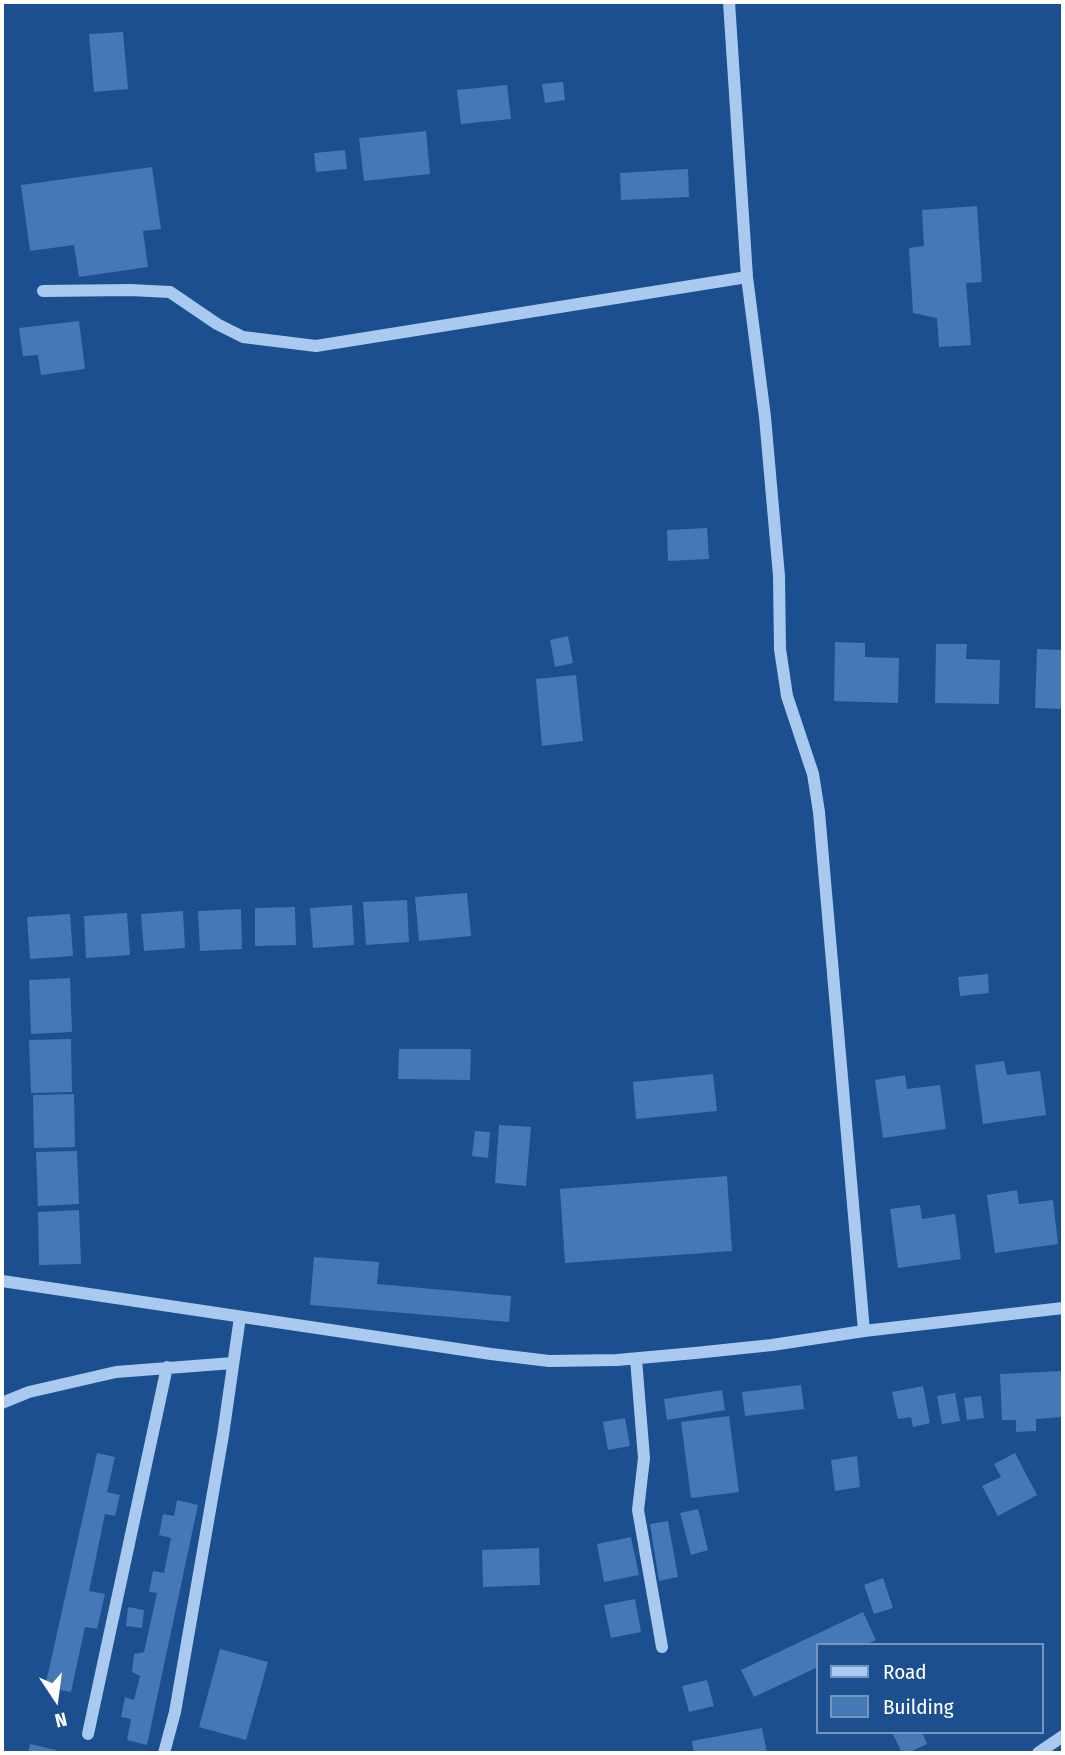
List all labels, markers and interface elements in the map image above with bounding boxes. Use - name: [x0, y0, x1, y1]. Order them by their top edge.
- legend: [816, 1643, 1044, 1734]
- text: Road: [883, 1659, 927, 1685]
- north arrow: [21, 1664, 91, 1734]
- text: Building: [883, 1694, 954, 1720]
- text: N: [53, 1707, 69, 1732]

